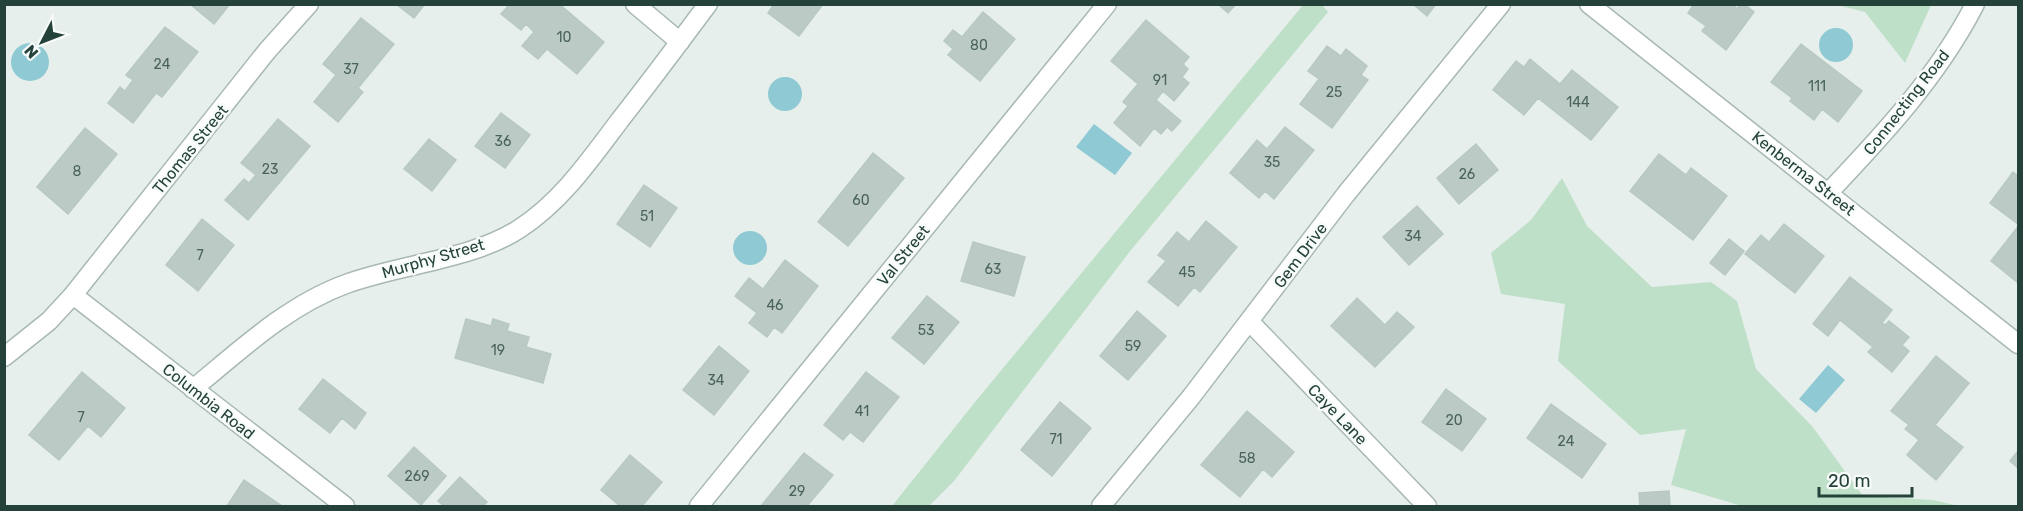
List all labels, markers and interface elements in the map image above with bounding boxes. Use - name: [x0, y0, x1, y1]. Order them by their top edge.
- north arrow: [12, 12, 72, 72]
- house number: 10: [557, 29, 572, 46]
- house number: 80: [970, 37, 988, 54]
- text: N: [20, 41, 42, 62]
- street label: Connecting Road: [1859, 46, 1953, 159]
- house number: 24: [154, 56, 171, 73]
- house number: 37: [343, 61, 359, 78]
- house number: 91: [1153, 72, 1167, 89]
- house number: 111: [1808, 78, 1826, 95]
- house number: 25: [1326, 84, 1342, 101]
- house number: 144: [1566, 94, 1590, 111]
- street label: Thomas Street: [149, 101, 232, 198]
- street label: Kenberma Street: [1748, 127, 1859, 220]
- house number: 36: [495, 133, 511, 150]
- house number: 35: [1264, 154, 1280, 171]
- house number: 23: [262, 161, 278, 178]
- house number: 8: [73, 163, 82, 180]
- house number: 26: [1459, 166, 1475, 183]
- house number: 60: [852, 192, 870, 209]
- house number: 51: [640, 208, 654, 225]
- street label: Gem Drive: [1270, 219, 1331, 292]
- street label: Val Street: [873, 221, 934, 289]
- house number: 34: [1404, 228, 1422, 245]
- street label: Murphy Street: [380, 235, 487, 282]
- house number: 7: [196, 247, 204, 264]
- house number: 63: [985, 261, 1001, 278]
- house number: 45: [1178, 264, 1196, 281]
- house number: 46: [766, 297, 784, 314]
- house number: 53: [918, 322, 934, 339]
- house number: 59: [1125, 338, 1141, 355]
- house number: 19: [491, 342, 505, 359]
- street label: Columbia Road: [159, 360, 259, 443]
- house number: 34: [707, 372, 725, 389]
- street label: Caye Lane: [1304, 380, 1371, 449]
- house number: 41: [855, 403, 869, 420]
- house number: 7: [77, 409, 85, 426]
- house number: 20: [1445, 412, 1463, 429]
- house number: 71: [1049, 431, 1063, 448]
- house number: 24: [1558, 433, 1575, 450]
- house number: 58: [1238, 450, 1256, 467]
- scale bar: [1819, 460, 1912, 498]
- house number: 269: [405, 468, 429, 485]
- text: 20 m: [1828, 470, 1870, 492]
- house number: 29: [789, 483, 805, 500]

